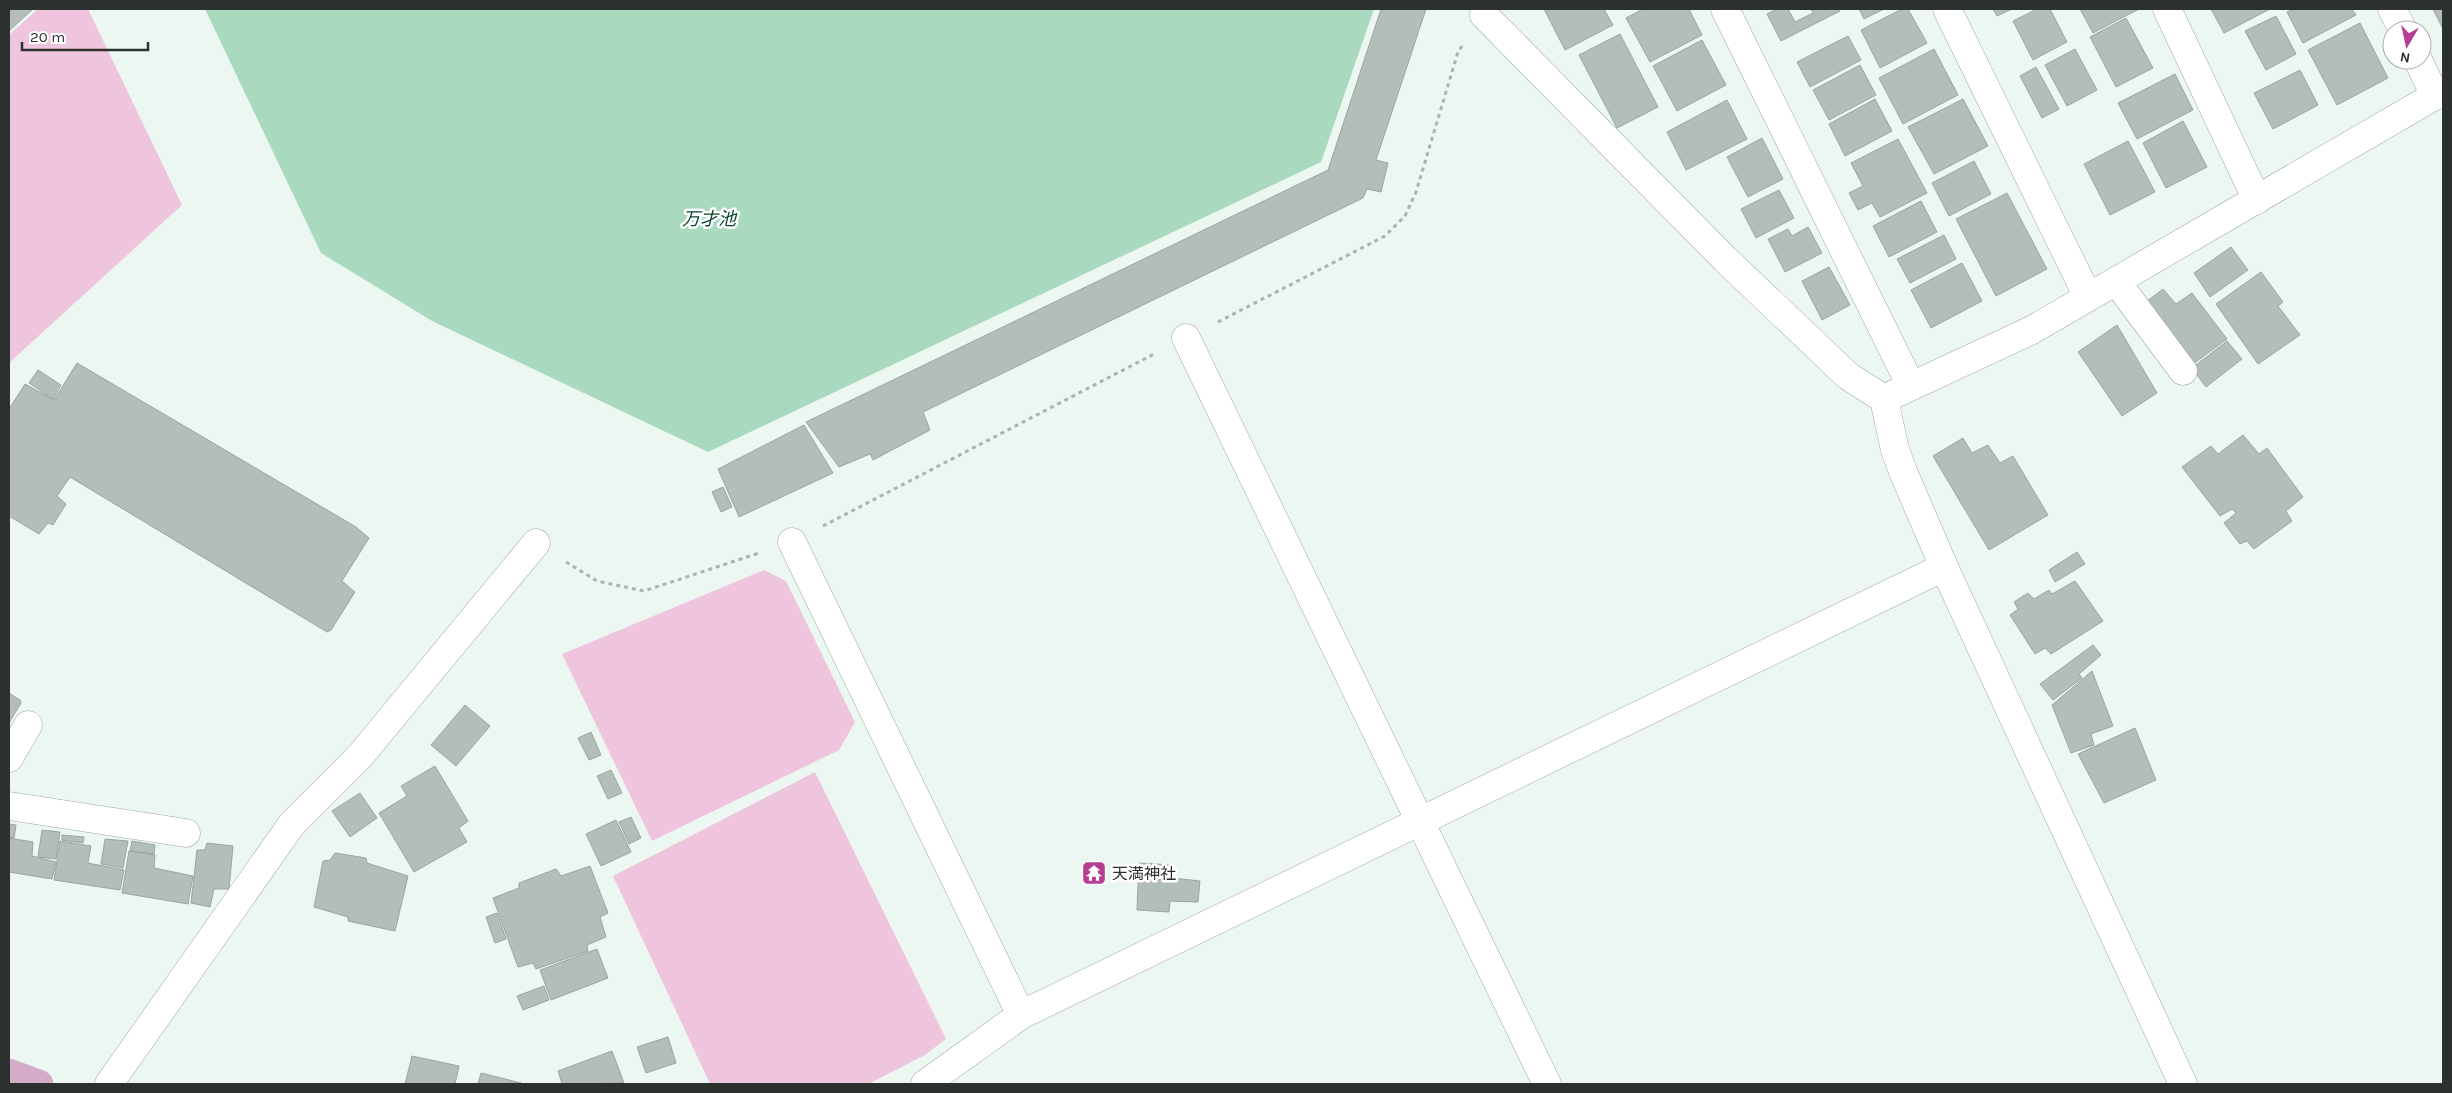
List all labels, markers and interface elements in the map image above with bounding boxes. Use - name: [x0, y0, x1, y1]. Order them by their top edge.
- scale bar: [22, 20, 149, 52]
- north arrow: [2382, 20, 2432, 70]
- text: 20 m: [30, 28, 65, 46]
- text: N: [2399, 48, 2411, 67]
- water label: 万才池: [682, 208, 738, 230]
- temple icon: 天満神社: [1081, 860, 1107, 886]
- place label: 天満神社: [1112, 864, 1176, 883]

